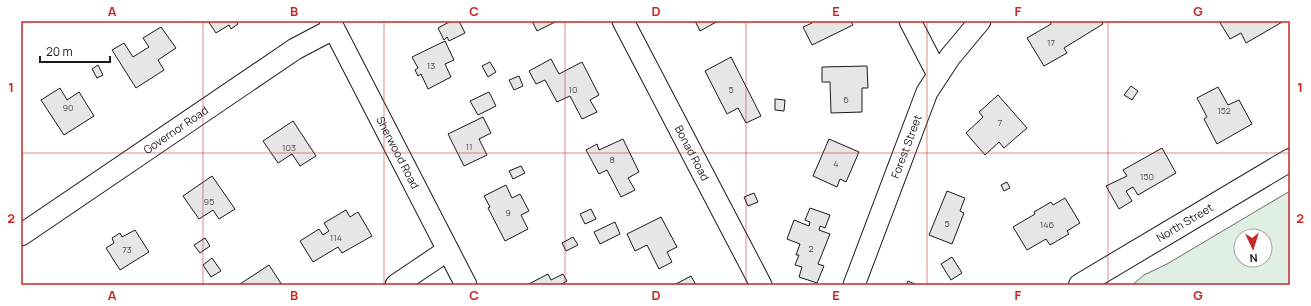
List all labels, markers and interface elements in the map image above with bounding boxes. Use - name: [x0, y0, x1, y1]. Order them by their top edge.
- text: A: [108, 2, 117, 20]
- text: B: [290, 2, 298, 20]
- text: C: [469, 2, 479, 20]
- text: D: [651, 2, 661, 20]
- text: E: [832, 2, 840, 20]
- text: F: [1015, 2, 1022, 20]
- text: G: [1193, 2, 1203, 20]
- house number: 17: [1047, 36, 1055, 49]
- scale bar: [40, 38, 110, 64]
- text: 20 m: [46, 43, 73, 60]
- house number: 13: [427, 59, 435, 72]
- text: 1: [8, 78, 14, 96]
- text: 1: [1297, 78, 1303, 96]
- house number: 10: [569, 83, 578, 96]
- house number: 5: [728, 83, 734, 96]
- house number: 6: [843, 93, 849, 106]
- house number: 90: [62, 101, 74, 114]
- street label: Governor Road: [140, 102, 211, 157]
- house number: 152: [1217, 104, 1231, 117]
- street label: Forest Street: [887, 112, 925, 180]
- street label: Sherwood Road: [373, 113, 423, 191]
- house number: 7: [998, 116, 1003, 129]
- street label: Bonad Road: [672, 122, 713, 183]
- house number: 11: [465, 140, 473, 153]
- house number: 103: [282, 141, 296, 154]
- house number: 8: [609, 153, 615, 166]
- house number: 4: [833, 157, 839, 170]
- house number: 150: [1140, 170, 1154, 183]
- house number: 95: [204, 195, 214, 208]
- street label: North Street: [1153, 199, 1216, 245]
- house number: 9: [505, 206, 511, 219]
- text: 2: [7, 209, 15, 227]
- text: 2: [1296, 209, 1304, 227]
- house number: 5: [944, 217, 950, 230]
- house number: 146: [1040, 218, 1055, 231]
- north arrow: [1233, 228, 1273, 268]
- house number: 114: [330, 231, 342, 244]
- house number: 2: [808, 242, 814, 255]
- house number: 73: [122, 243, 132, 256]
- text: N: [1249, 251, 1258, 266]
- text: A: [108, 286, 117, 304]
- text: B: [290, 286, 298, 304]
- text: C: [469, 286, 479, 304]
- text: D: [651, 286, 661, 304]
- text: E: [832, 286, 840, 304]
- text: F: [1015, 286, 1022, 304]
- text: G: [1193, 286, 1203, 304]

